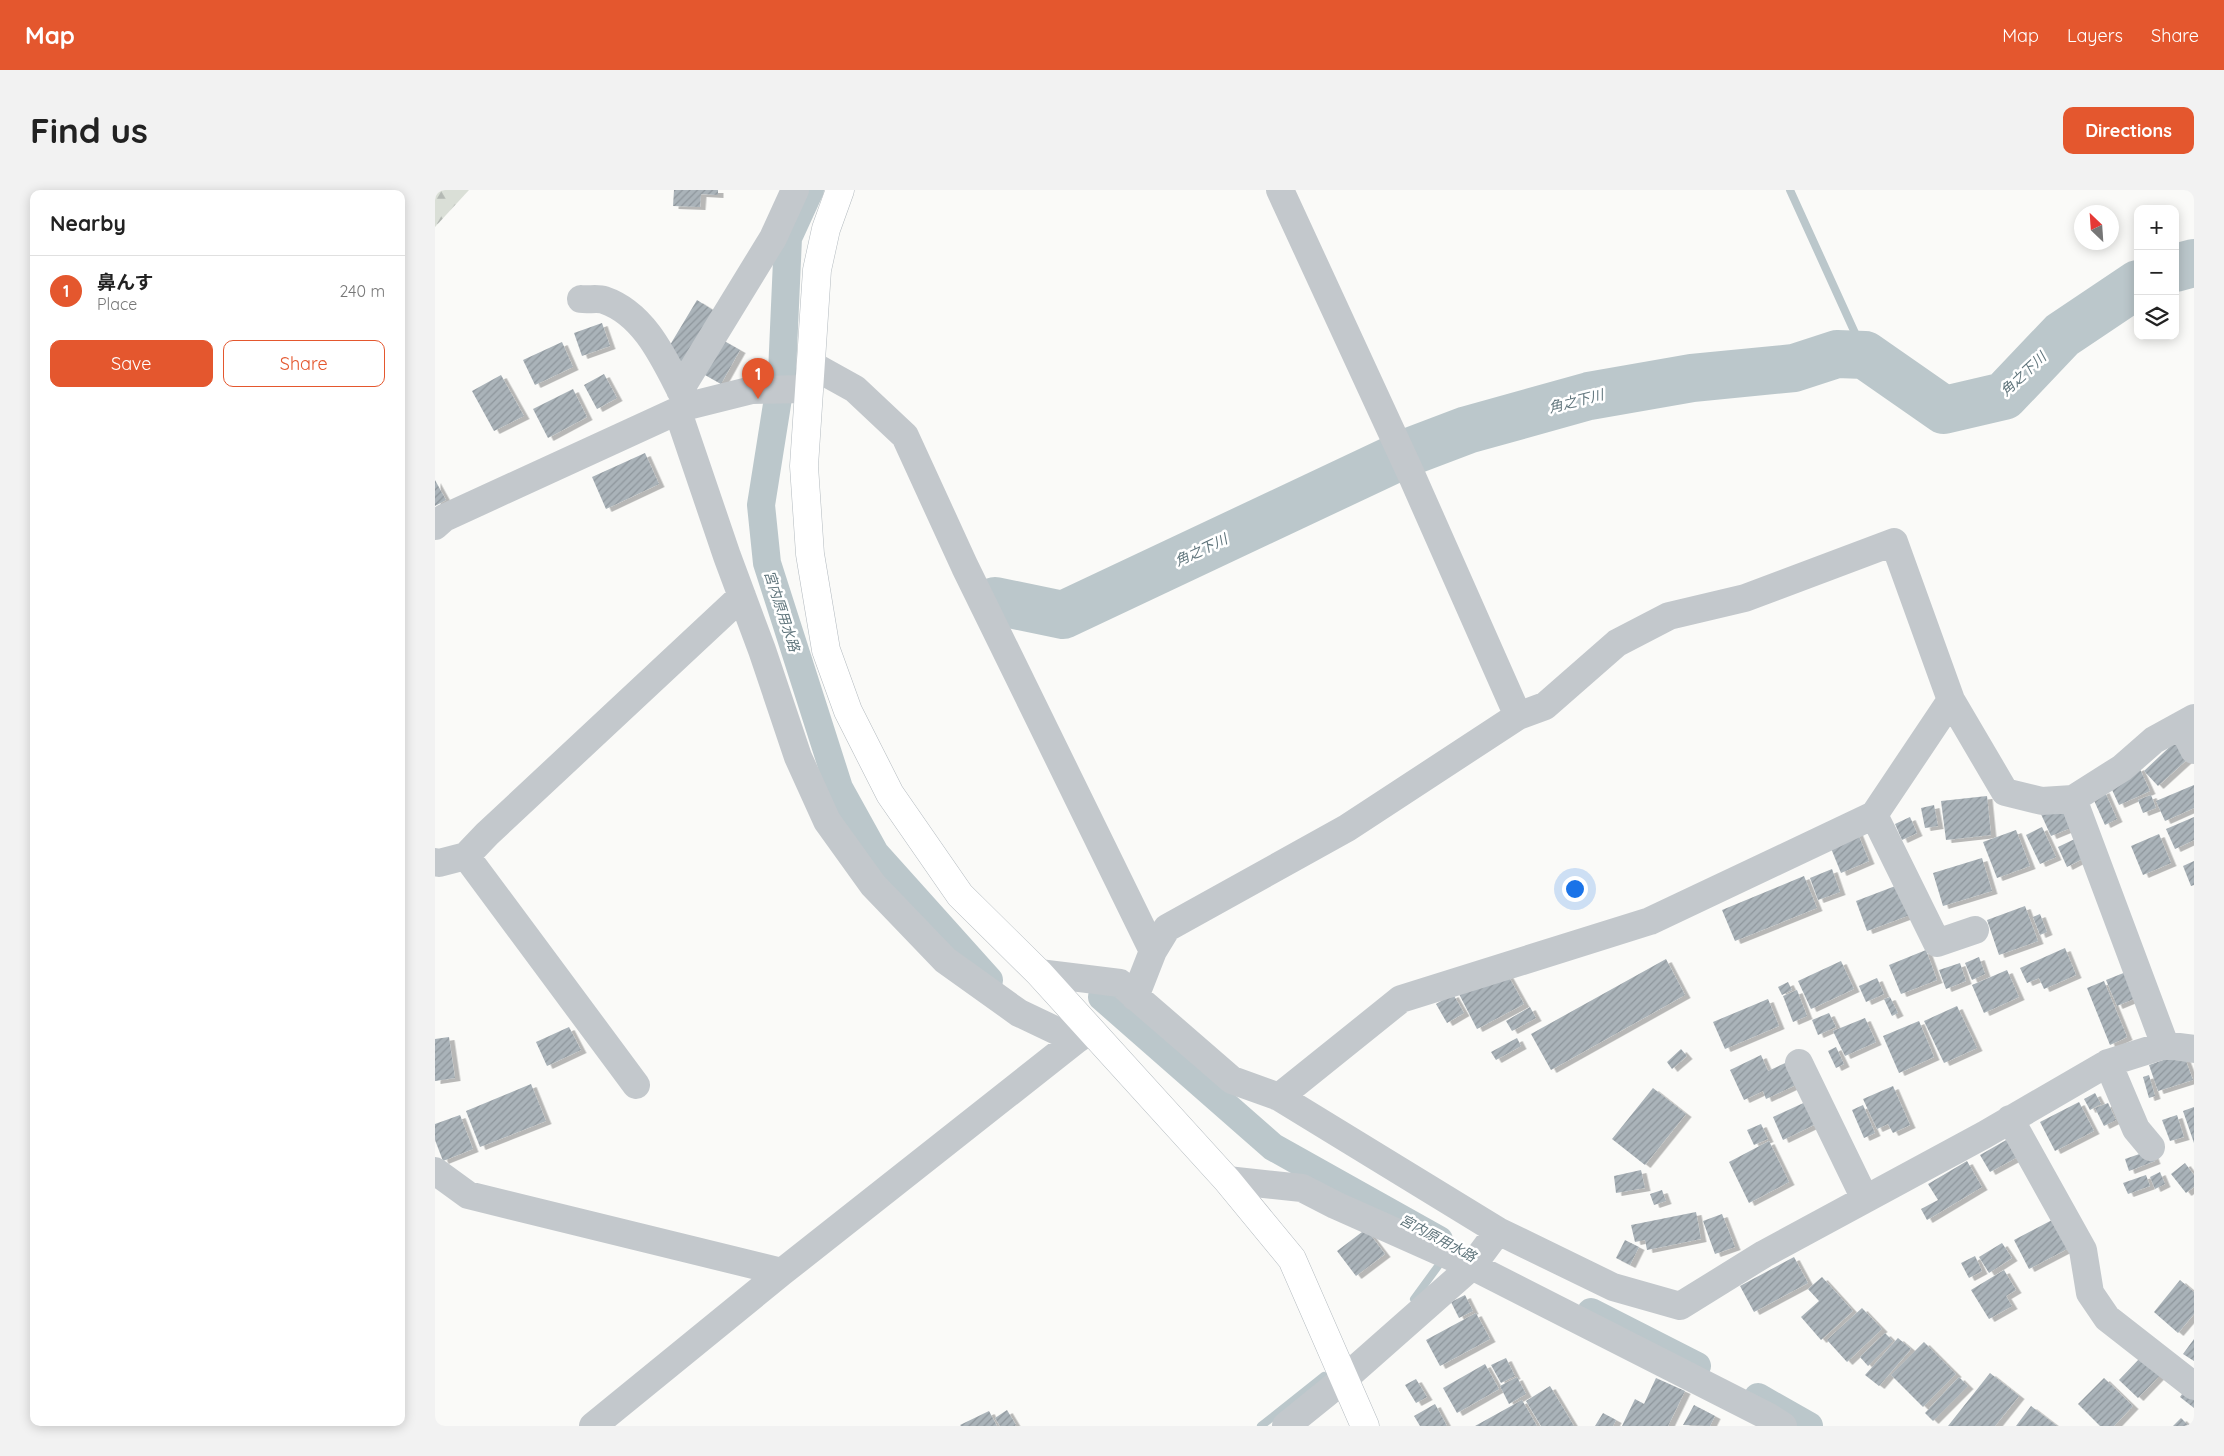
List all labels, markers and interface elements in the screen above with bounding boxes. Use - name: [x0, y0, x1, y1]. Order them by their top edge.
- text: Map: [25, 20, 75, 50]
- text: Map: [2002, 24, 2039, 47]
- text: Layers: [2067, 24, 2123, 47]
- text: Share: [2151, 24, 2199, 47]
- button: Directions: [2063, 107, 2194, 154]
- text: Find us: [30, 108, 148, 152]
- north arrow: [2074, 205, 2119, 250]
- map controls: [2134, 205, 2179, 340]
- button: +: [2134, 205, 2179, 250]
- text: Nearby: [50, 210, 126, 236]
- button: −: [2134, 250, 2179, 295]
- text: 鼻んす: [97, 270, 154, 294]
- text: 1: [63, 281, 69, 301]
- text: 240 m: [339, 281, 385, 301]
- text: Place: [97, 294, 137, 314]
- button: layers: [2134, 295, 2179, 340]
- button: Save: [50, 340, 213, 387]
- button: Share: [223, 340, 385, 387]
- water label: 角之下川: [1996, 347, 2051, 400]
- pin: 1: [742, 358, 774, 399]
- water label: 角之下川: [1547, 385, 1607, 417]
- water label: 角之下川: [1172, 529, 1232, 570]
- water label: 宮内原用水路: [760, 568, 804, 655]
- your location: [1562, 876, 1588, 902]
- water label: 宮内原用水路: [1397, 1210, 1480, 1266]

